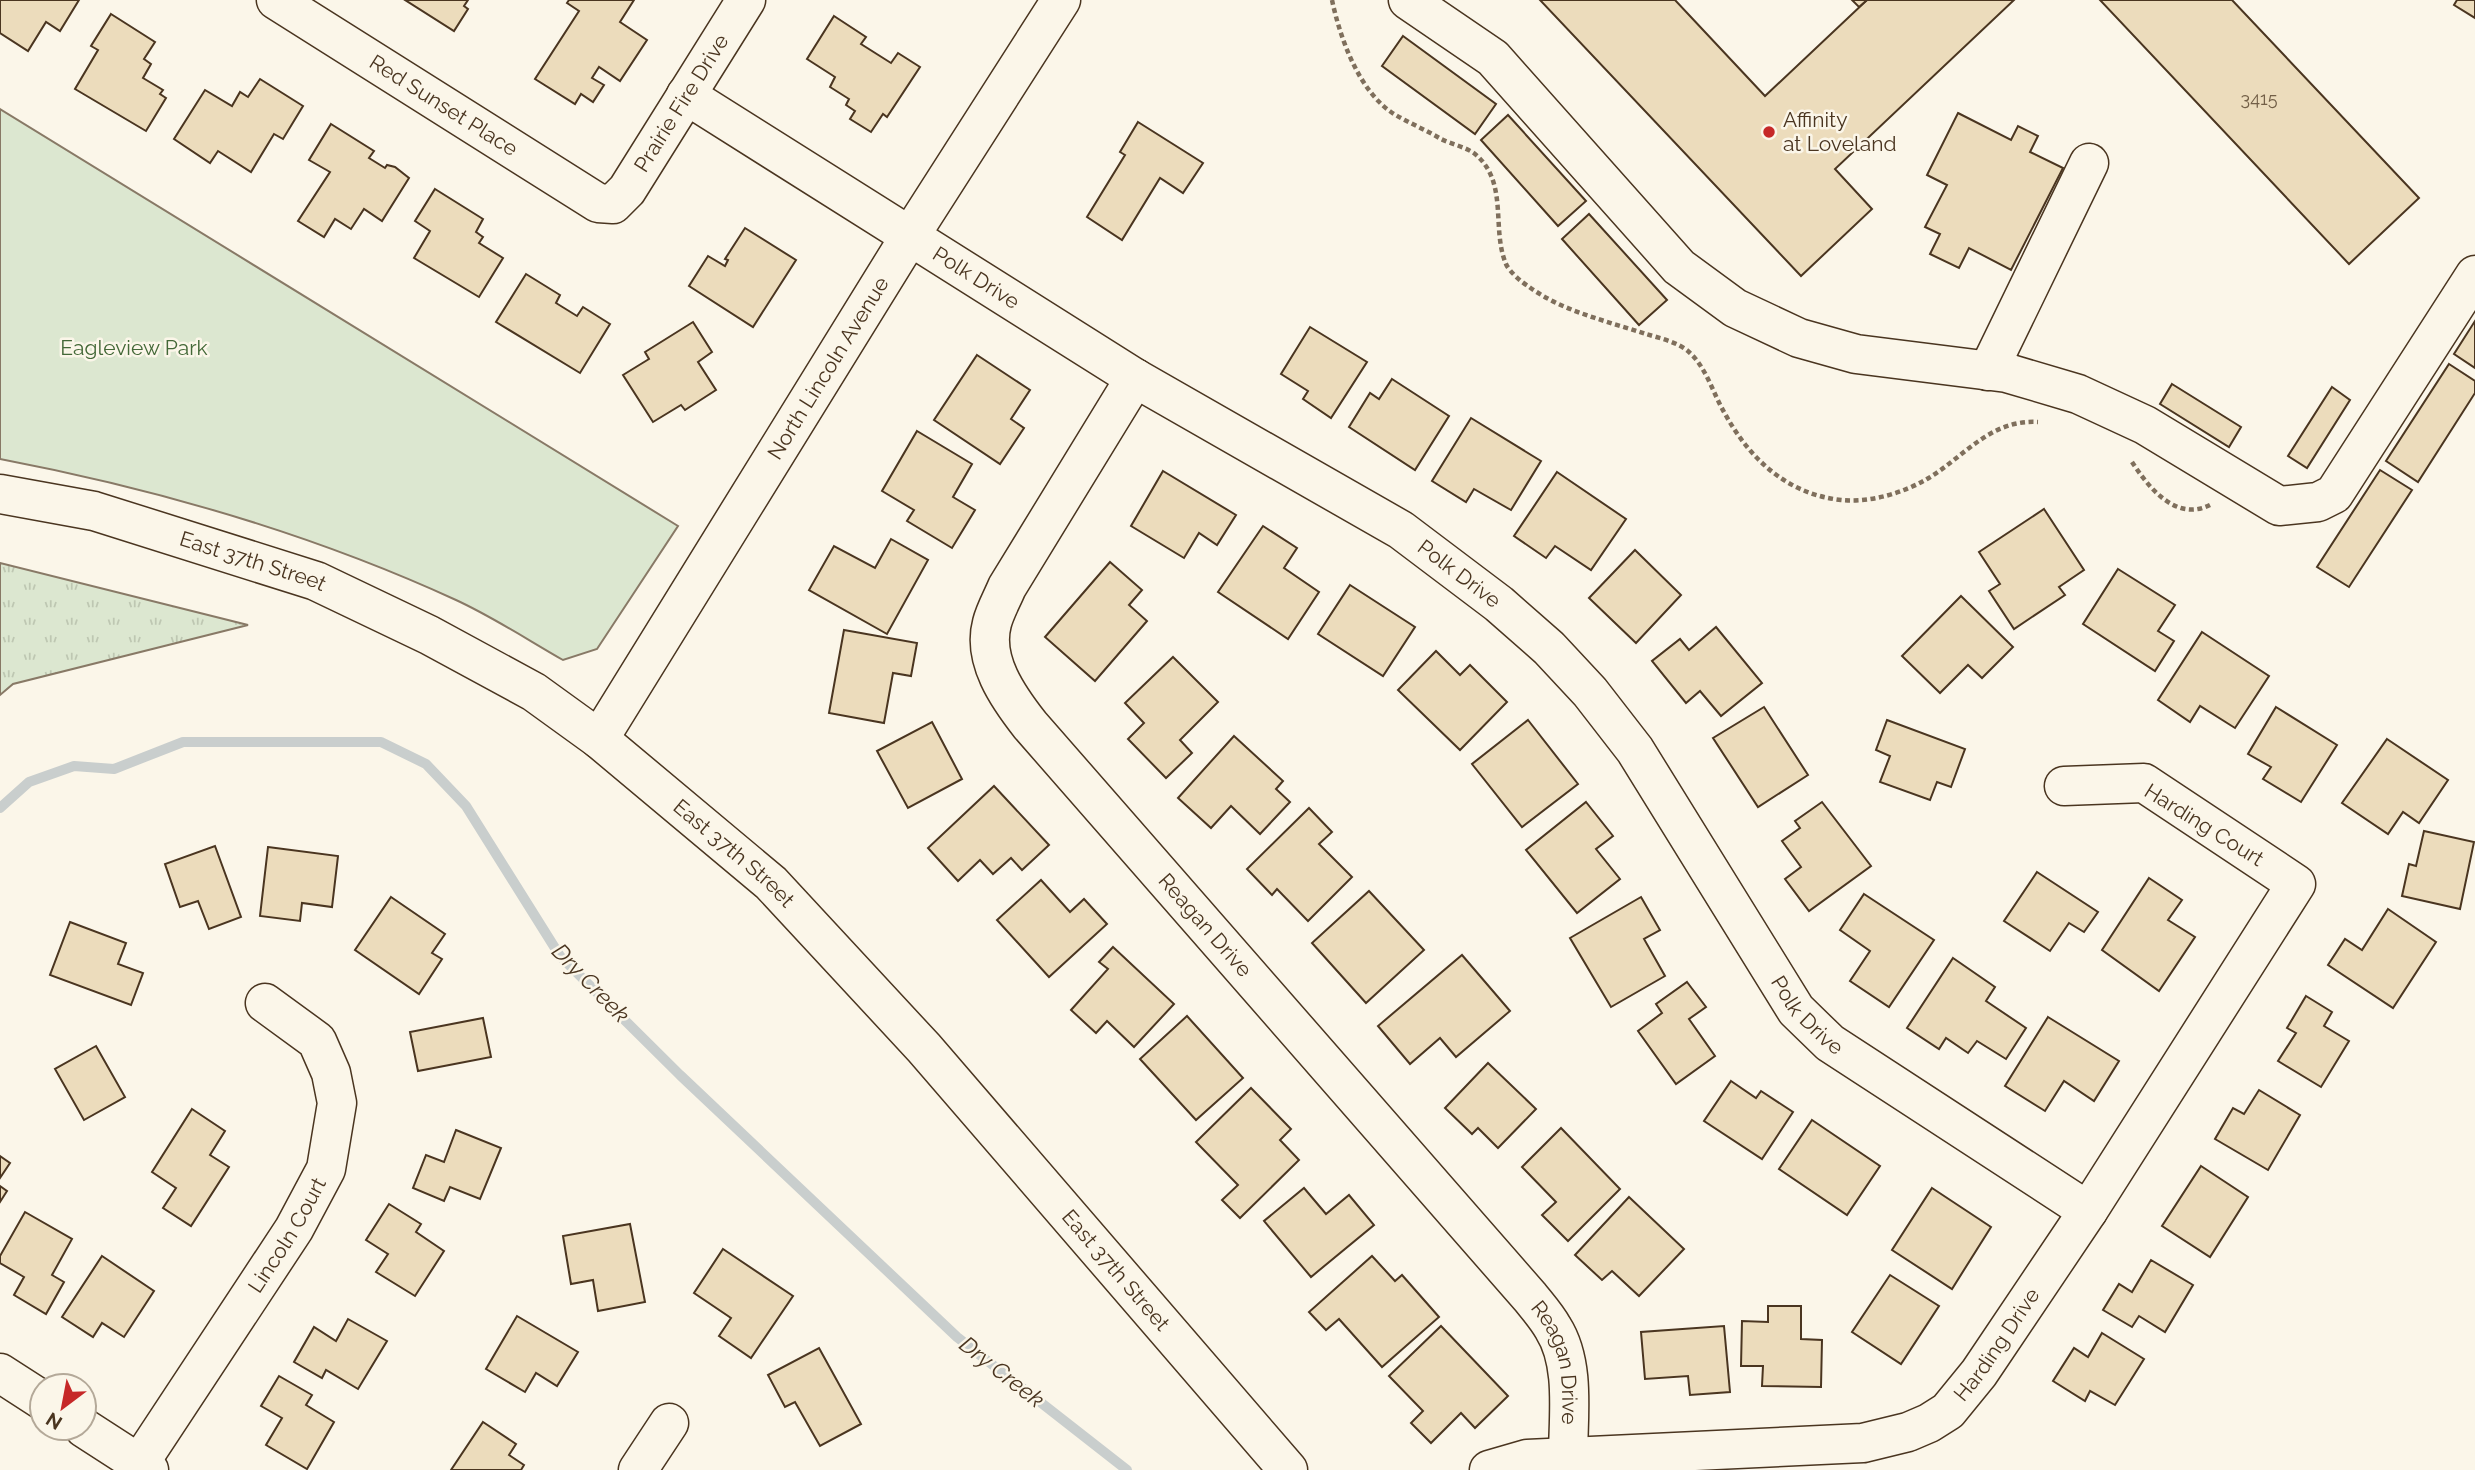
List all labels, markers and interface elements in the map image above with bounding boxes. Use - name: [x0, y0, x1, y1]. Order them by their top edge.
- street label: Prairie Fire Drive: [628, 29, 733, 176]
- street label: Red Sunset Place: [365, 49, 523, 161]
- house number: 3415: [2241, 88, 2278, 109]
- place label: Affinity at Loveland: [1783, 107, 1896, 156]
- marker: Affinity at Loveland: [1761, 124, 1777, 140]
- street label: Polk Drive: [928, 241, 1024, 314]
- street label: North Lincoln Avenue: [762, 272, 894, 464]
- park label: Eagleview Park: [60, 335, 208, 360]
- street label: East 37th Street: [177, 526, 330, 596]
- street label: Polk Drive: [1413, 534, 1506, 613]
- street label: Harding Court: [2140, 778, 2269, 871]
- street label: East 37th Street: [669, 794, 800, 912]
- street label: Reagan Drive: [1153, 868, 1257, 982]
- water label: Dry Creek: [547, 937, 636, 1028]
- street label: Polk Drive: [1766, 971, 1848, 1060]
- street label: Lincoln Court: [243, 1173, 331, 1297]
- street label: East 37th Street: [1057, 1204, 1175, 1336]
- street label: Harding Drive: [1948, 1283, 2045, 1406]
- street label: Reagan Drive: [1526, 1295, 1582, 1425]
- water label: Dry Creek: [955, 1330, 1050, 1413]
- north arrow: [28, 1372, 98, 1442]
- text: N: [42, 1408, 66, 1435]

